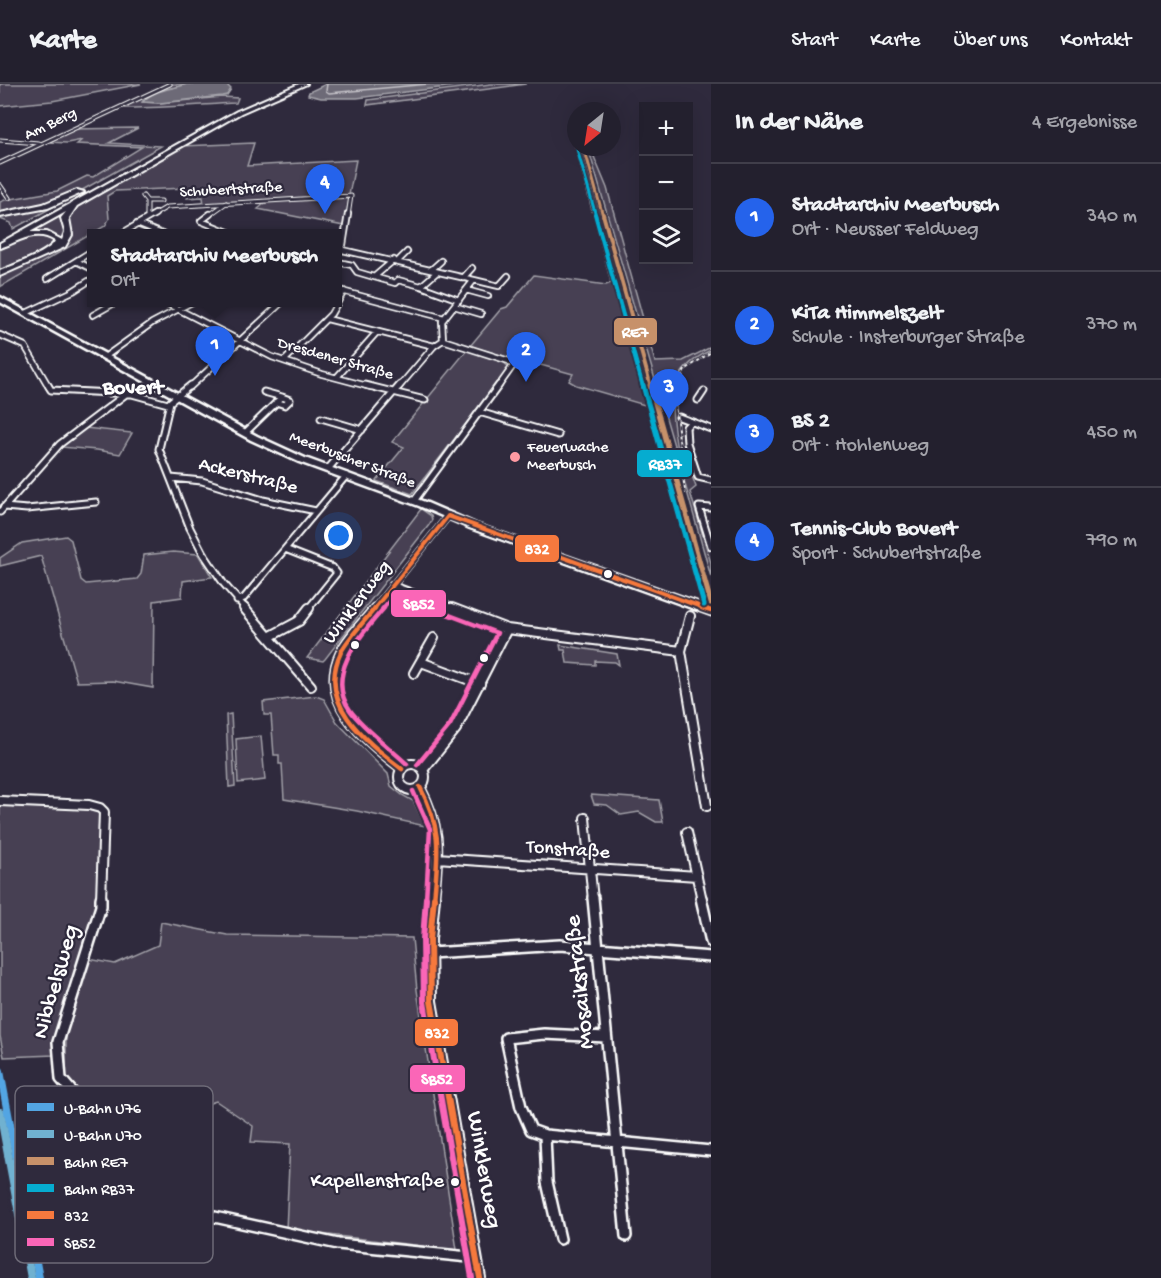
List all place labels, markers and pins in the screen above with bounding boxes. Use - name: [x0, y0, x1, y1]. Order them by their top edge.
- pin: 4: [306, 164, 344, 214]
- pin: 1: [196, 326, 234, 376]
- pin: 2: [506, 332, 546, 382]
- pin: 3: [650, 370, 688, 419]
- place label: Feuerwache Meerbusch: [526, 439, 609, 476]
- marker: Feuerwache Meerbusch: [508, 450, 522, 464]
- unlabelled marker: [602, 568, 614, 580]
- unlabelled marker: [349, 639, 361, 651]
- unlabelled marker: [478, 652, 490, 664]
- place label: Kapellenstraße: [311, 1170, 445, 1195]
- marker: Kapellenstraße: [449, 1176, 461, 1188]

